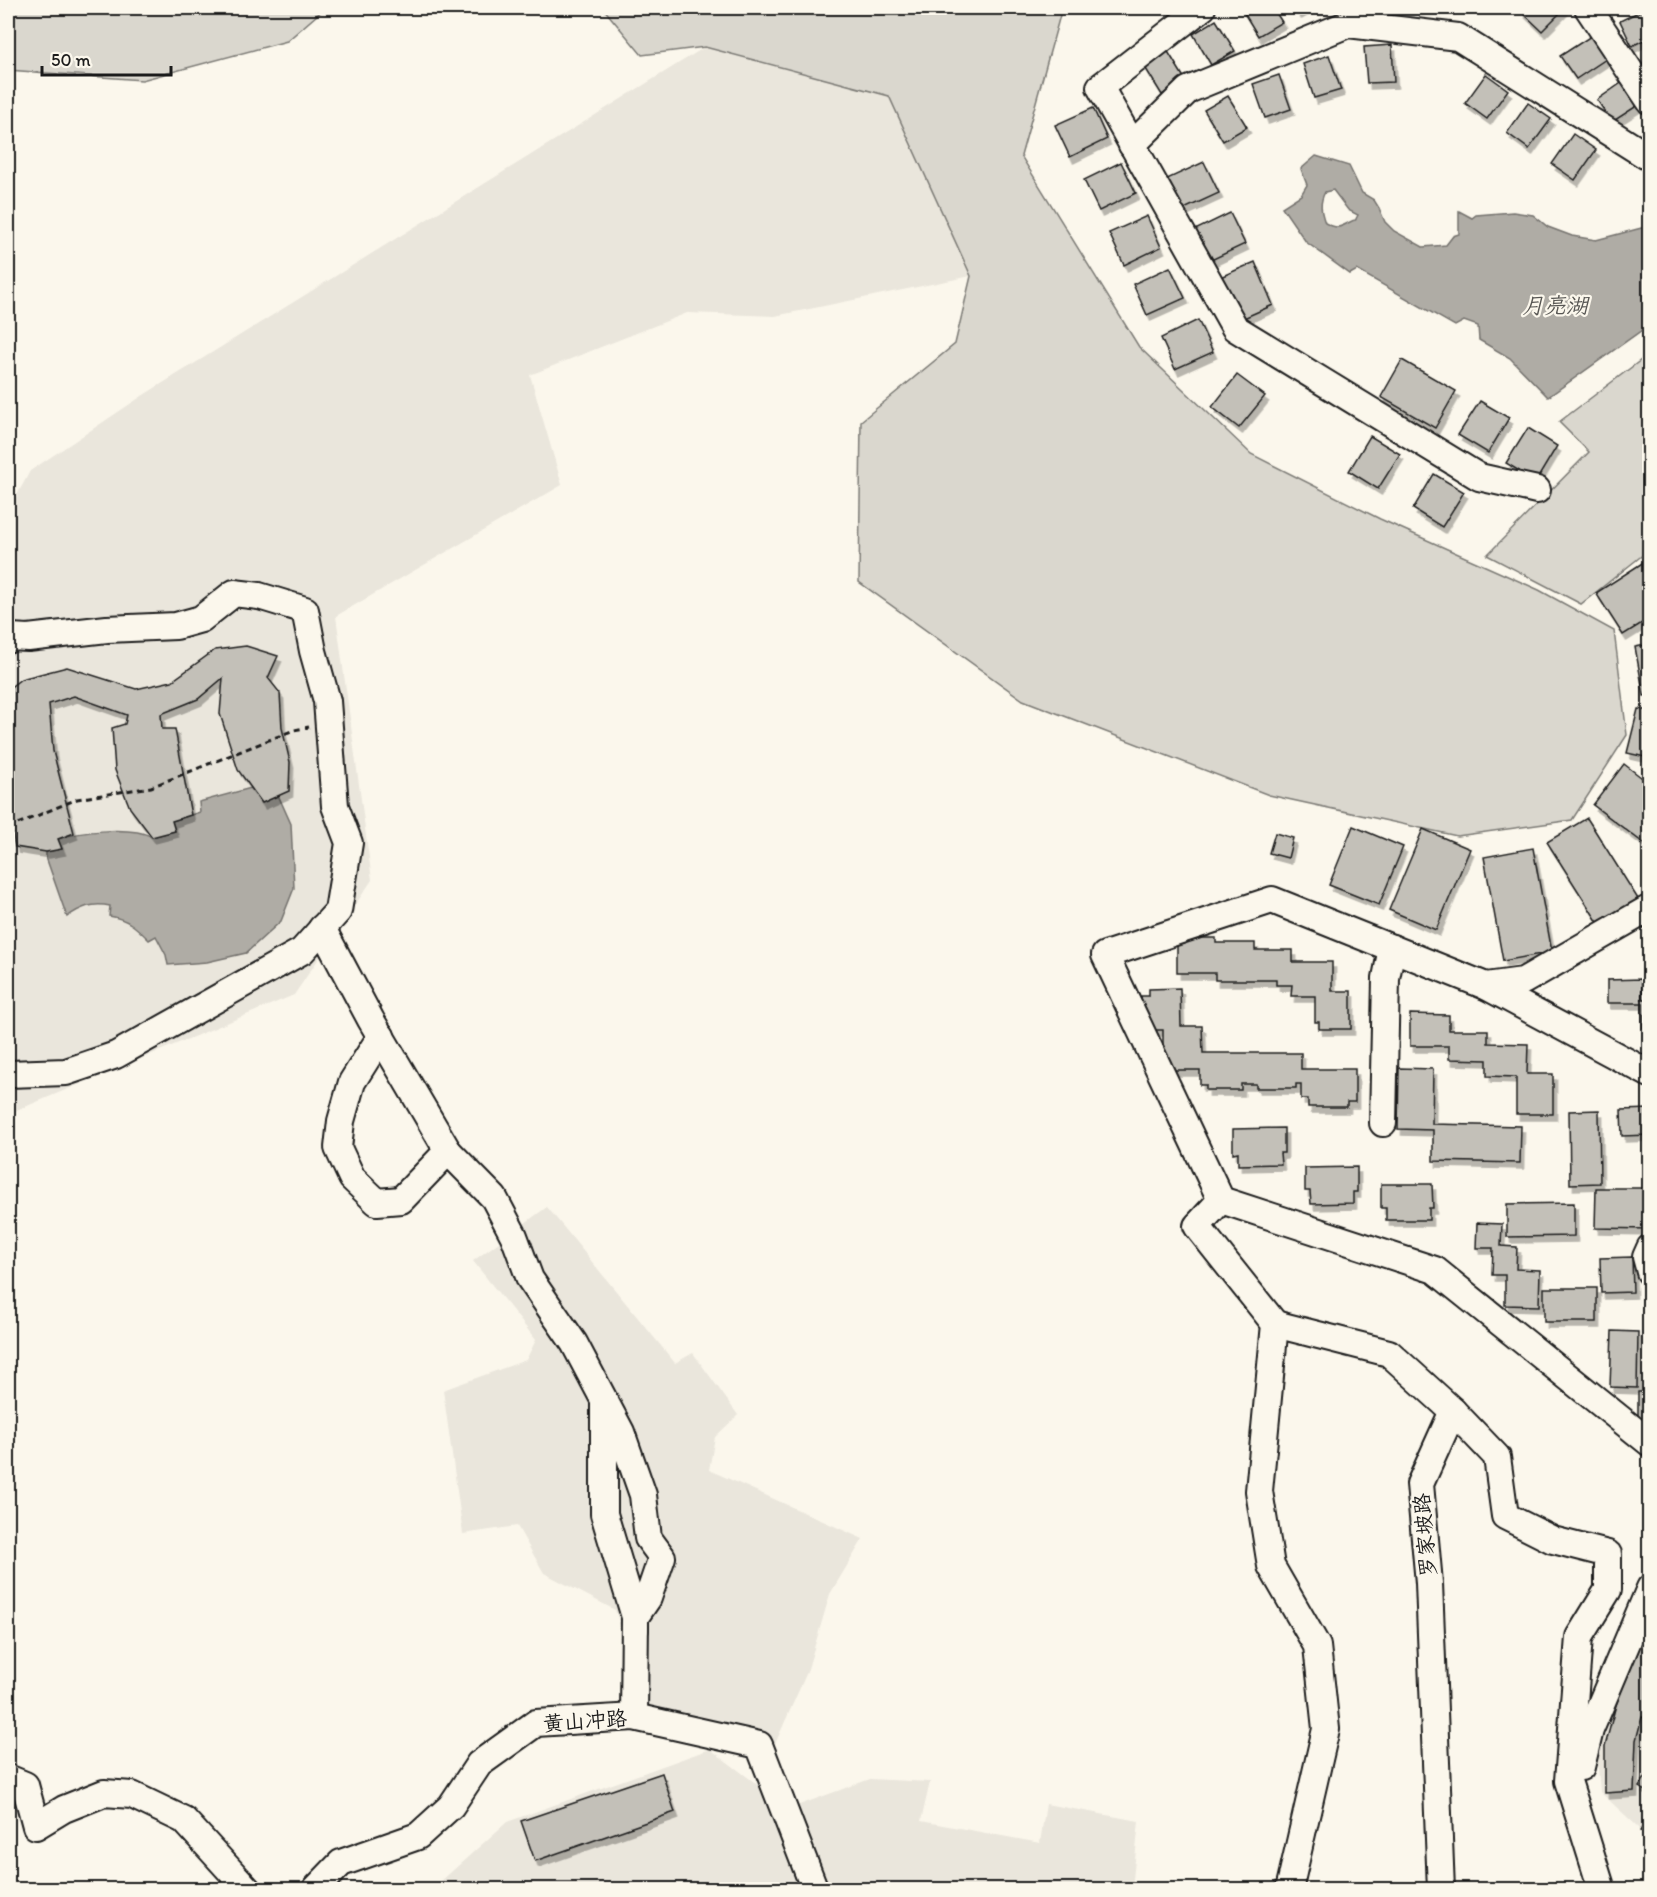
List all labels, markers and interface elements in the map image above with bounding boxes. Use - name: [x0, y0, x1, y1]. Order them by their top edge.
- scale bar: [42, 39, 171, 77]
- text: 50 m: [51, 49, 91, 71]
- water label: 月亮湖: [1522, 292, 1590, 319]
- street label: 罗家坡路: [1408, 1492, 1441, 1578]
- street label: 黄山冲路: [542, 1705, 628, 1736]

